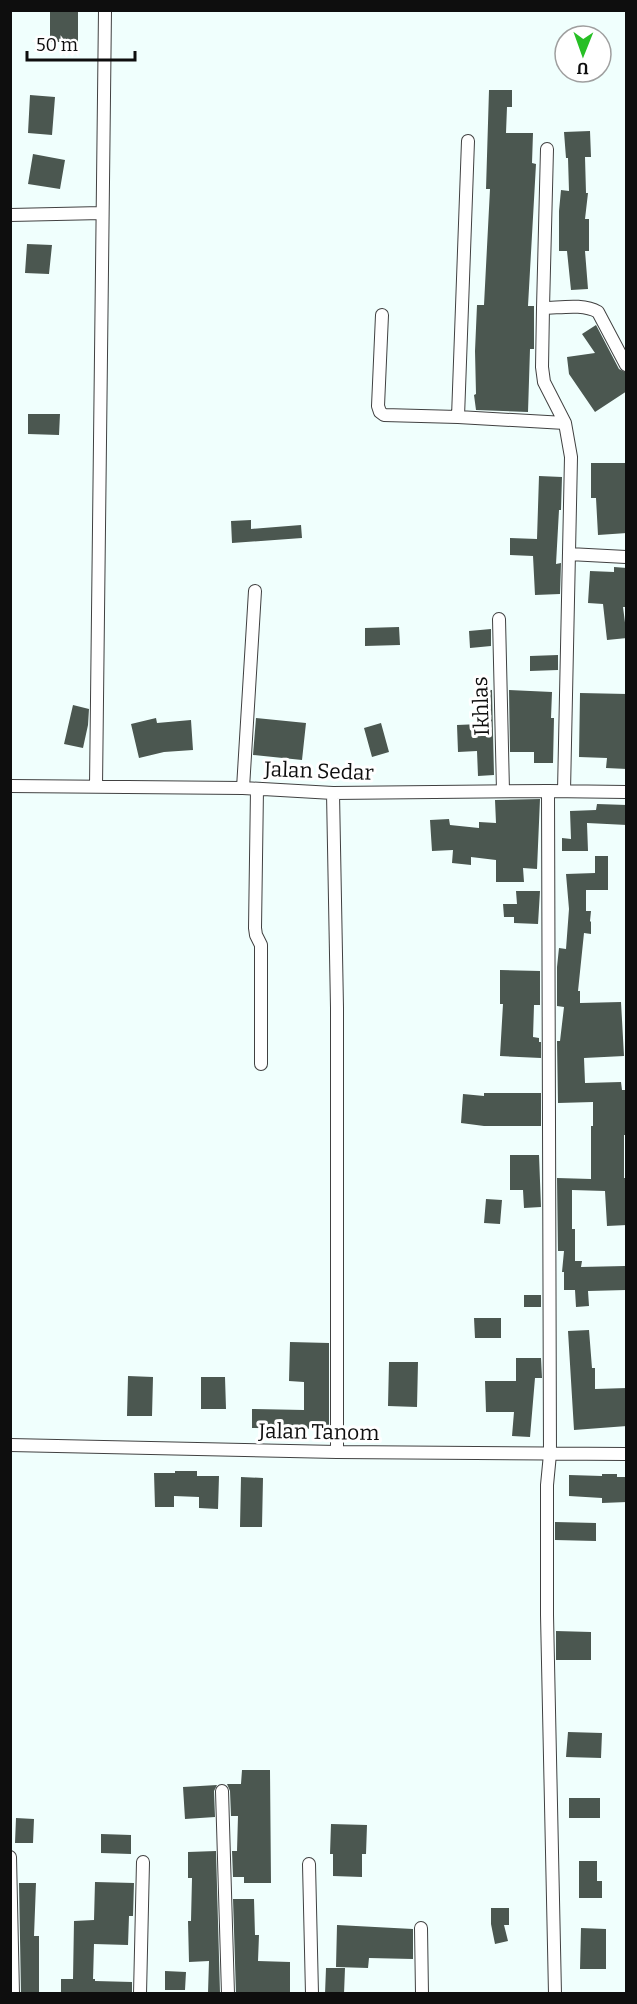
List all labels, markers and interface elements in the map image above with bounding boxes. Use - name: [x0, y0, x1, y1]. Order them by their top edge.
- scale bar: [27, 24, 135, 62]
- north arrow: [553, 24, 613, 84]
- text: 50 m: [36, 34, 78, 56]
- text: U: [577, 59, 589, 78]
- street label: Ikhlas: [467, 676, 495, 736]
- street label: Jalan Sedar: [263, 756, 374, 786]
- street label: Jalan Tanom: [257, 1418, 380, 1446]

